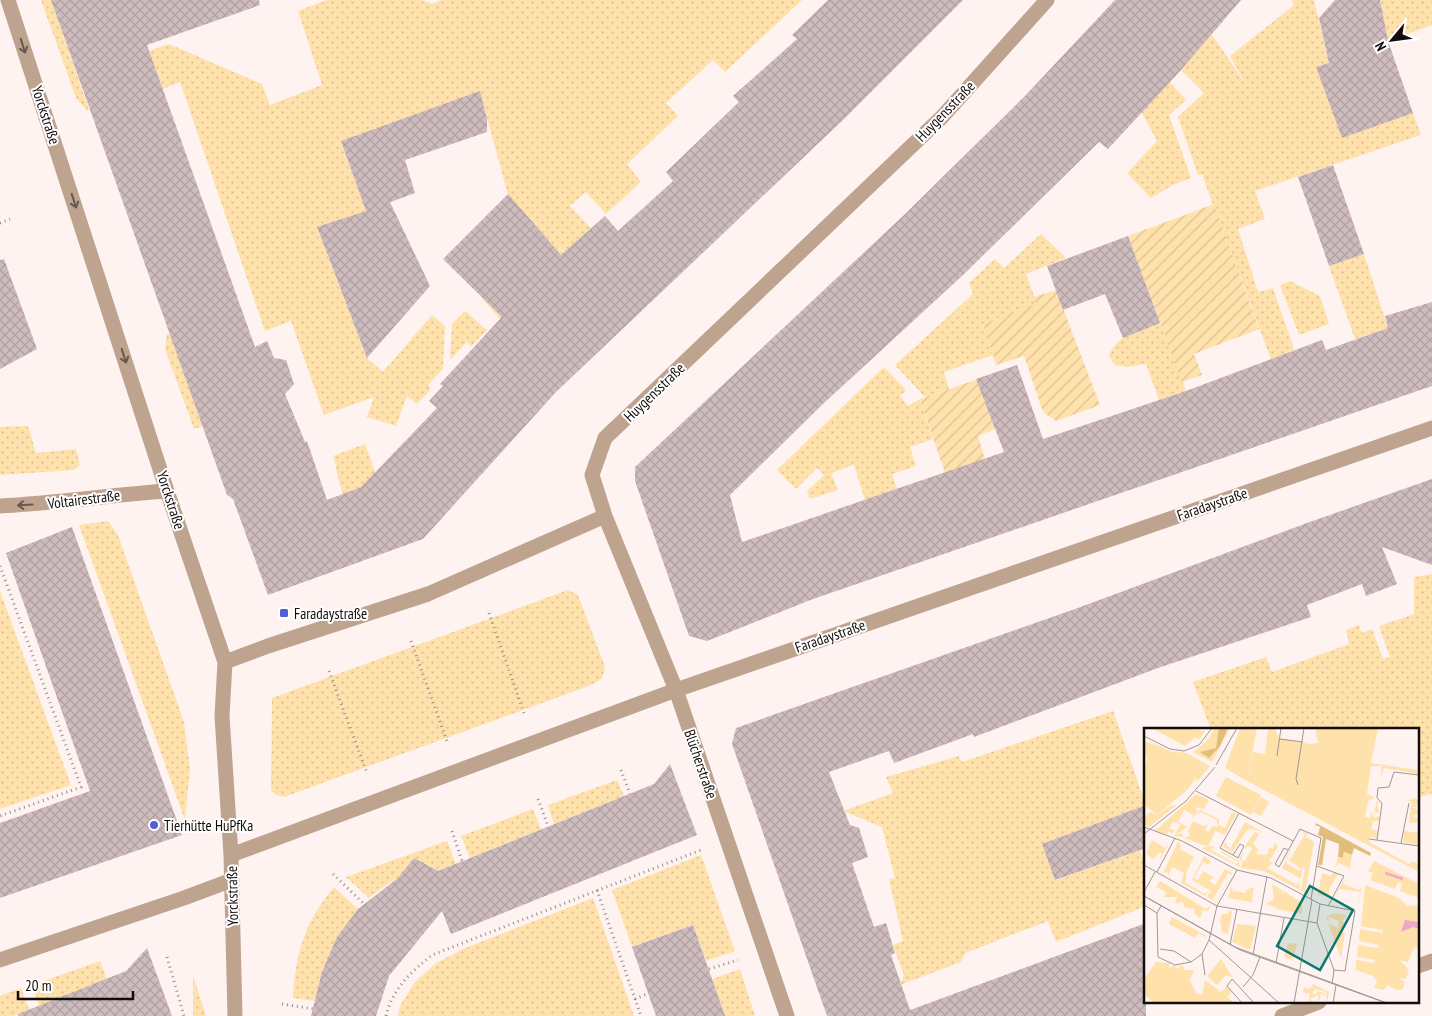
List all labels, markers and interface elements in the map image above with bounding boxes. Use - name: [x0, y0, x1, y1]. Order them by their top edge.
- north arrow: [1367, 15, 1417, 65]
- one-way arrow: [19, 38, 29, 54]
- text: N: [1371, 39, 1390, 54]
- street label: Huygensstraße: [911, 77, 979, 145]
- street label: Yorckstraße: [28, 83, 64, 147]
- one-way arrow: [69, 193, 79, 209]
- one-way arrow: [119, 347, 129, 363]
- street label: Huygensstraße: [620, 358, 688, 426]
- street label: Yorckstraße: [153, 468, 189, 532]
- street label: Faradaystraße: [1174, 483, 1250, 525]
- street label: Voltairestraße: [46, 485, 121, 513]
- one-way arrow: [17, 500, 33, 509]
- place label: Faradaystraße: [294, 604, 367, 623]
- marker: Faradaystraße: [278, 607, 290, 619]
- street label: Faradaystraße: [792, 615, 868, 657]
- street label: Blücherstraße: [680, 727, 722, 801]
- inset map: [1144, 728, 1420, 1004]
- place label: Tierhütte HuPfKa: [164, 816, 253, 835]
- marker: Tierhütte HuPfKa: [148, 819, 160, 831]
- street label: Yorckstraße: [222, 866, 242, 926]
- scale bar: [18, 968, 132, 1000]
- text: 20 m: [25, 976, 51, 995]

